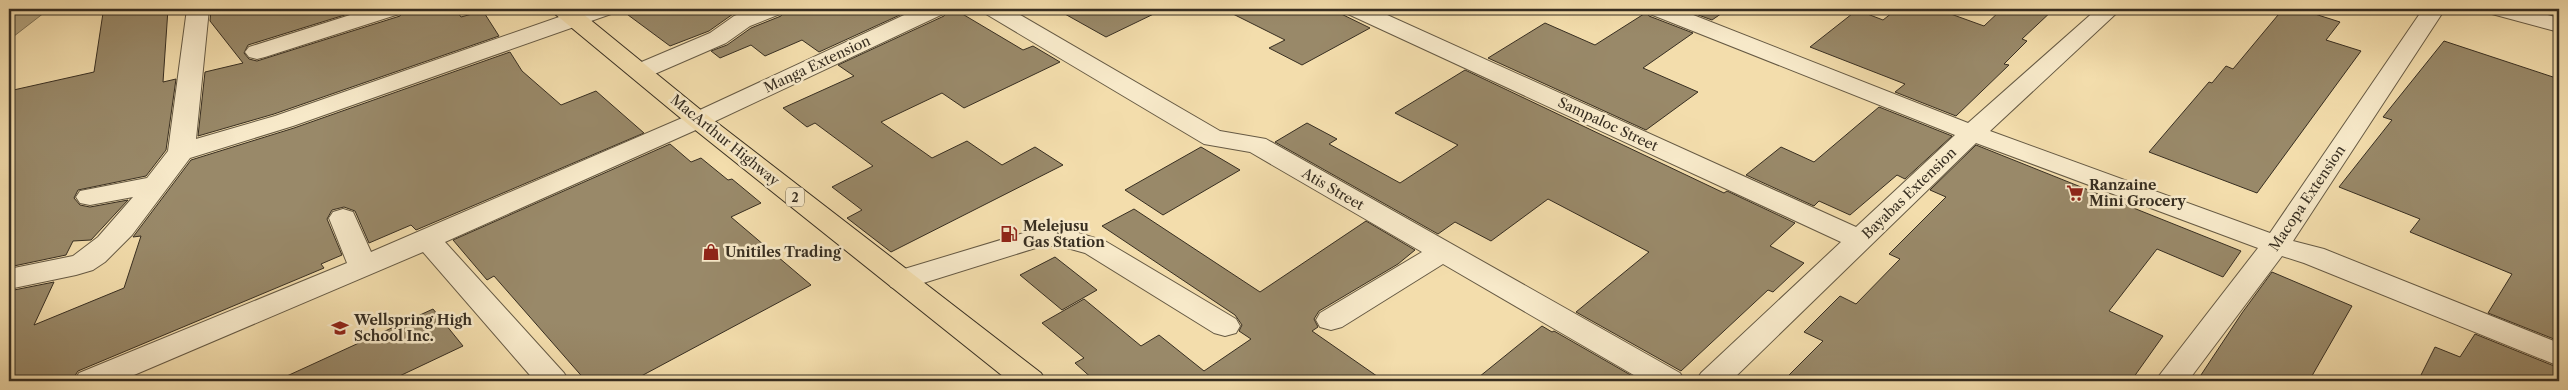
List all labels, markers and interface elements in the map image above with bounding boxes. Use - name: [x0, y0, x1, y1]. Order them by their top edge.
- street label: Manga Extension: [761, 31, 873, 97]
- street label: MacArthur Highway: [667, 91, 783, 190]
- street label: Sampaloc Street: [1555, 93, 1661, 155]
- street label: Macopa Extension: [2265, 141, 2349, 254]
- street label: Bayabas Extension: [1858, 143, 1960, 243]
- street label: Atis Street: [1298, 163, 1367, 214]
- place label: Ranzaine Mini Grocery: [2089, 176, 2186, 210]
- supermarket icon: Ranzaine Mini Grocery: [2065, 183, 2085, 203]
- road number: 2: [786, 188, 804, 206]
- place label: Melejusu Gas Station: [1023, 217, 1105, 251]
- fuel station icon: Melejusu Gas Station: [999, 224, 1019, 244]
- shop icon: Unitiles Trading: [701, 242, 721, 262]
- place label: Unitiles Trading: [725, 243, 842, 261]
- place label: Wellspring High School Inc.: [353, 311, 473, 345]
- school or university icon: Wellspring High School Inc.: [330, 318, 350, 338]

